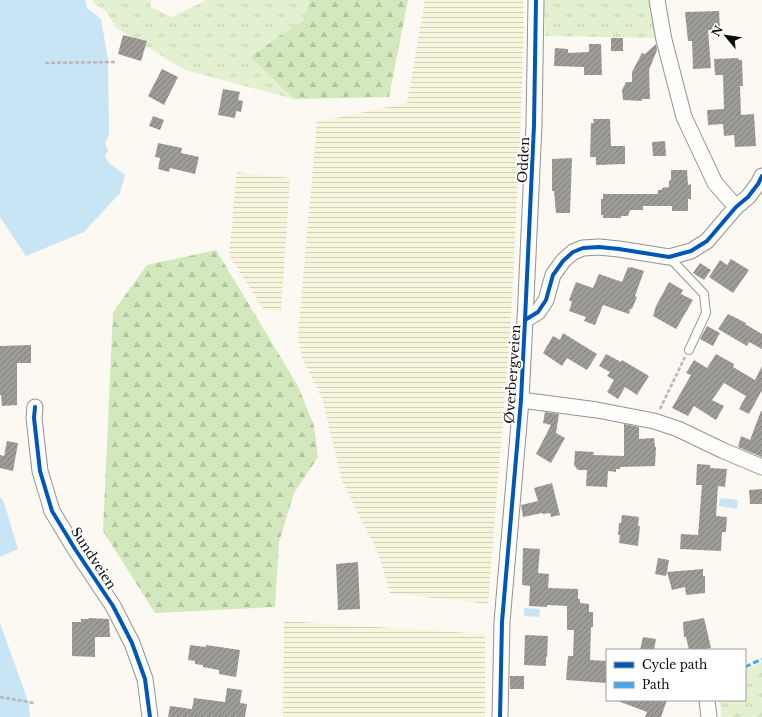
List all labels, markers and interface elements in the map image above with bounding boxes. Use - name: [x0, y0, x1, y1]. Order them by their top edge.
- north arrow: [706, 16, 746, 56]
- text: N: [709, 23, 726, 39]
- street label: Odden: [514, 136, 533, 184]
- street label: Øverbergveien: [501, 324, 524, 424]
- street label: Sundveien: [67, 524, 120, 593]
- legend: [606, 649, 746, 701]
- text: Cycle path: [642, 657, 707, 672]
- text: Path: [642, 677, 670, 692]

